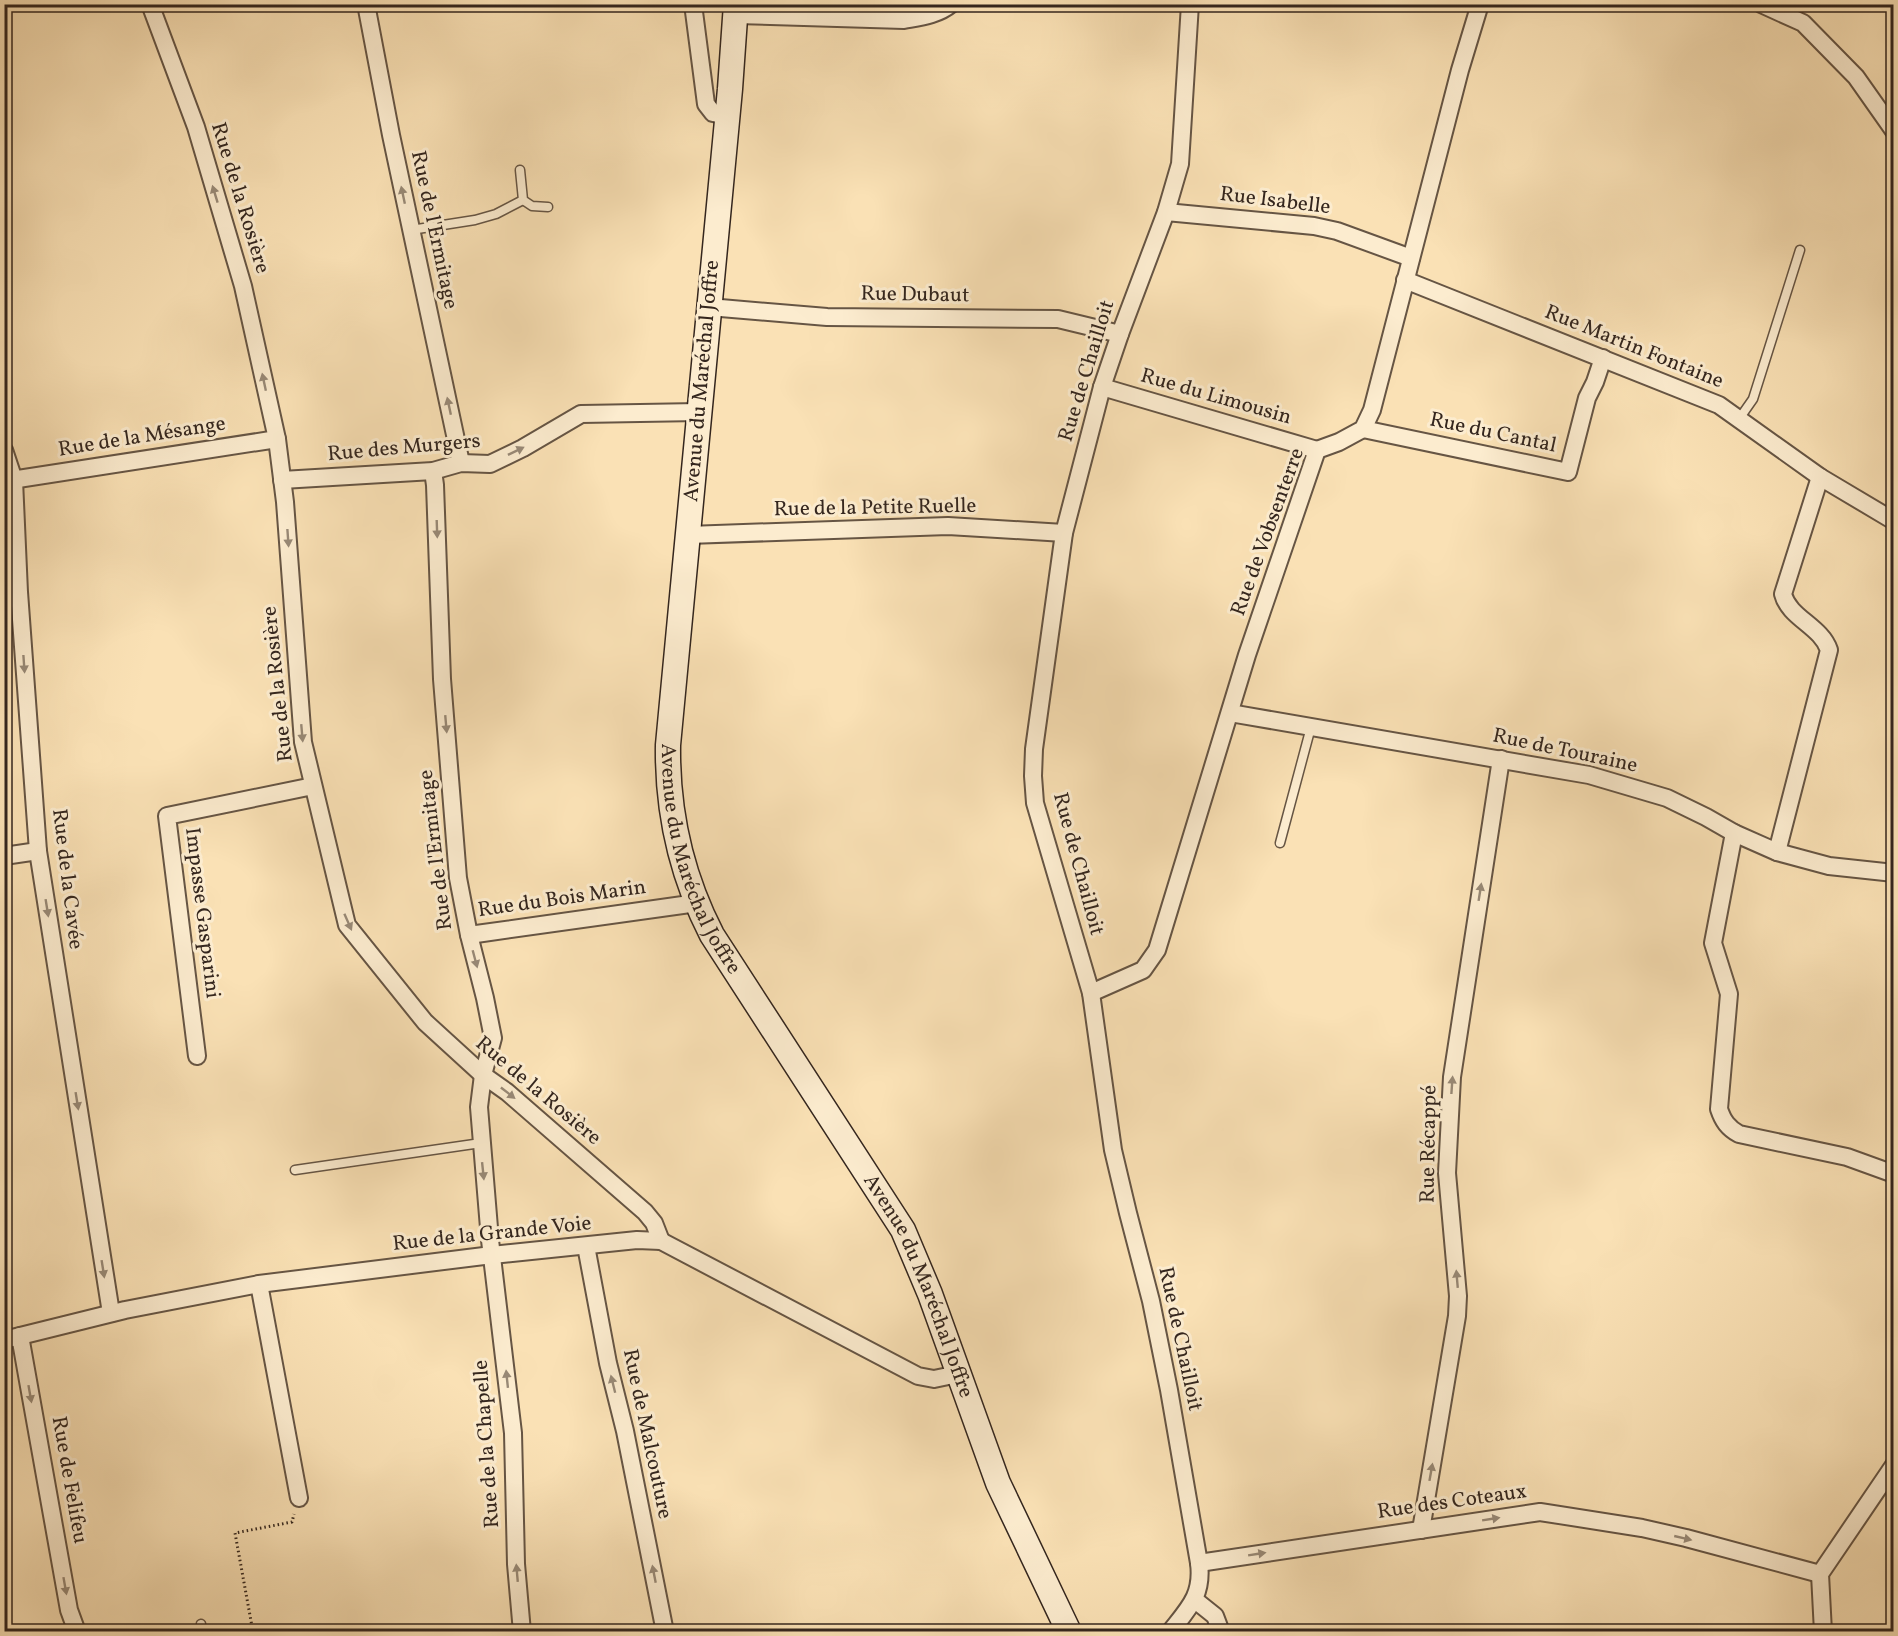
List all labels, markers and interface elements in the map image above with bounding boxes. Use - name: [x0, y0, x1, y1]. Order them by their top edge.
- street label: Rue de la Rosière: [203, 119, 277, 277]
- street label: Rue de l'Ermitage: [403, 148, 465, 312]
- street label: Rue Isabelle: [1218, 180, 1332, 222]
- one-way arrow: [210, 185, 220, 203]
- one-way arrow: [398, 185, 407, 204]
- street label: Avenue du Maréchal Joffre: [677, 259, 727, 503]
- street label: Rue Dubaut: [860, 280, 970, 310]
- street label: Rue de Chailloit: [1052, 297, 1122, 445]
- street label: Rue Martin Fontaine: [1540, 298, 1728, 396]
- street label: Rue du Limousin: [1137, 362, 1295, 432]
- one-way arrow: [259, 373, 268, 392]
- one-way arrow: [443, 397, 453, 415]
- street label: Rue du Cantal: [1427, 405, 1559, 461]
- street label: Rue de la Mésange: [56, 409, 228, 465]
- street label: Rue des Murgers: [326, 427, 482, 469]
- street label: Rue de Vobsenterre: [1224, 444, 1312, 620]
- one-way arrow: [508, 446, 525, 455]
- street label: Rue de la Petite Ruelle: [773, 492, 977, 524]
- one-way arrow: [432, 520, 441, 539]
- one-way arrow: [283, 529, 292, 548]
- street label: Rue de la Rosière: [255, 605, 301, 763]
- one-way arrow: [19, 655, 29, 674]
- one-way arrow: [441, 715, 451, 734]
- street label: Rue de Touraine: [1490, 721, 1640, 781]
- one-way arrow: [297, 723, 307, 742]
- street label: Avenue du Maréchal Joffre: [653, 743, 748, 980]
- street label: Rue de l'Ermitage: [412, 768, 460, 932]
- street label: Rue de Chailloit: [1045, 789, 1111, 939]
- street label: Rue de la Cavée: [44, 807, 90, 951]
- street label: Impasse Gasparini: [177, 826, 227, 1000]
- street label: Rue du Bois Marin: [476, 873, 648, 925]
- one-way arrow: [1476, 882, 1485, 901]
- one-way arrow: [43, 899, 52, 918]
- one-way arrow: [343, 913, 353, 931]
- one-way arrow: [471, 950, 480, 968]
- street label: Rue de la Rosière: [469, 1030, 607, 1152]
- one-way arrow: [1447, 1075, 1457, 1094]
- street label: Rue Récappé: [1413, 1085, 1445, 1203]
- one-way arrow: [500, 1087, 516, 1100]
- one-way arrow: [73, 1092, 82, 1111]
- one-way arrow: [478, 1162, 488, 1181]
- street label: Avenue du Maréchal Joffre: [856, 1168, 981, 1402]
- street label: Rue de la Grande Voie: [391, 1209, 593, 1259]
- one-way arrow: [99, 1260, 108, 1279]
- street label: Rue de Chailloit: [1151, 1264, 1209, 1414]
- one-way arrow: [1452, 1270, 1462, 1289]
- street label: Rue de Malcouture: [615, 1346, 679, 1522]
- street label: Rue de la Chapelle: [467, 1359, 507, 1529]
- one-way arrow: [502, 1369, 512, 1388]
- one-way arrow: [607, 1374, 617, 1393]
- one-way arrow: [26, 1385, 35, 1404]
- street label: Rue de Felifeu: [44, 1414, 94, 1546]
- one-way arrow: [1427, 1462, 1436, 1481]
- street label: Rue des Coteaux: [1375, 1477, 1529, 1527]
- one-way arrow: [1482, 1515, 1501, 1524]
- one-way arrow: [1674, 1533, 1692, 1543]
- one-way arrow: [1247, 1550, 1266, 1559]
- one-way arrow: [512, 1564, 522, 1583]
- one-way arrow: [649, 1564, 658, 1583]
- one-way arrow: [61, 1577, 70, 1596]

